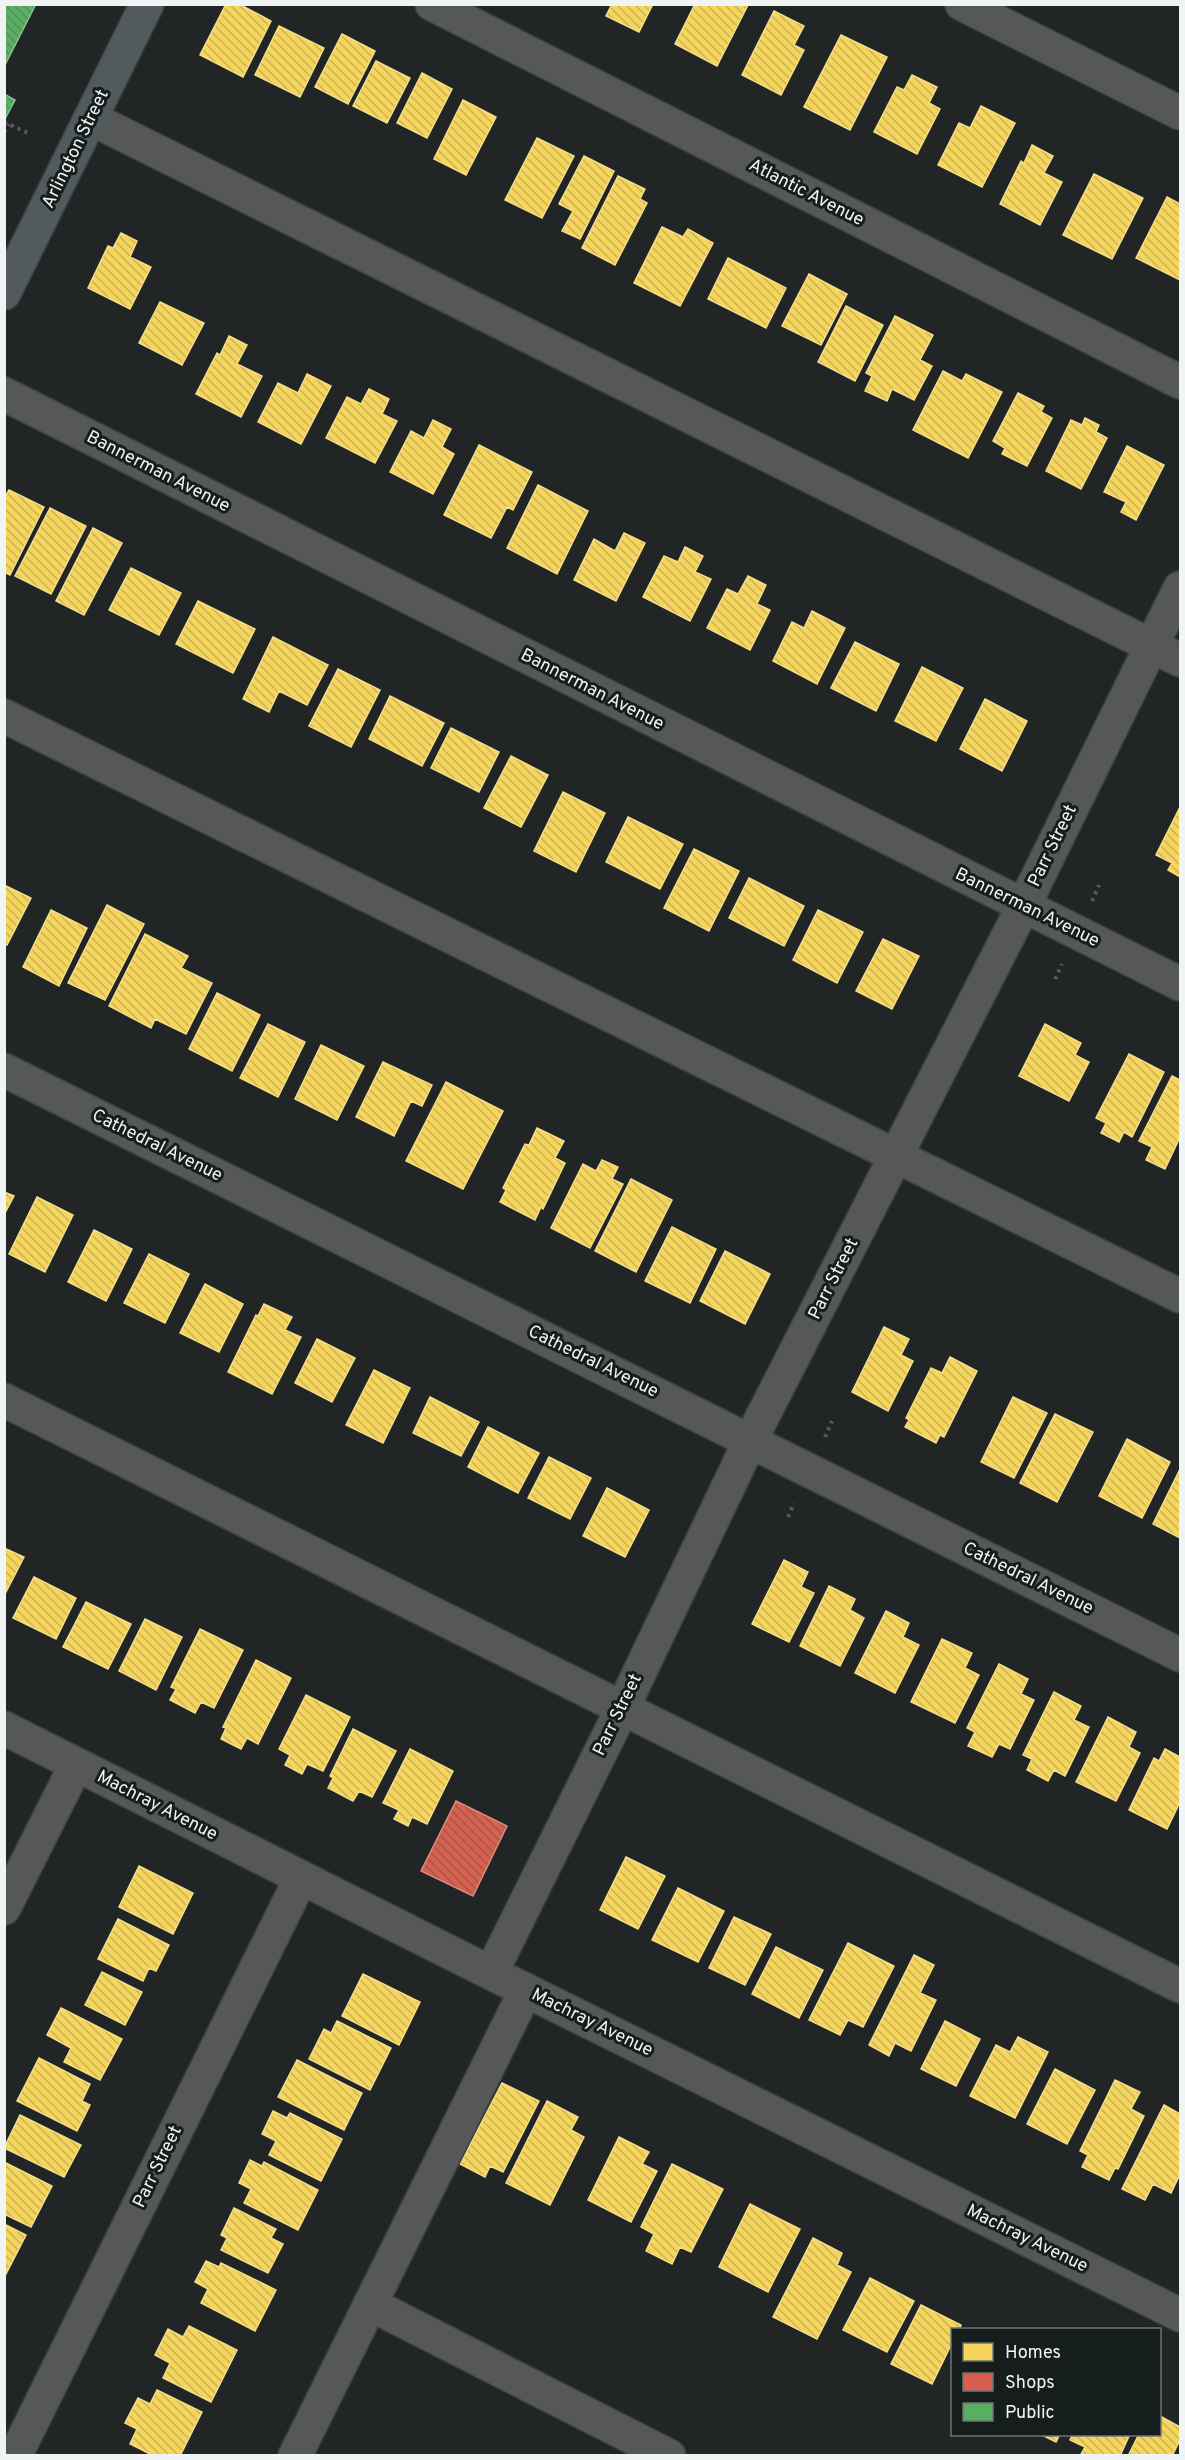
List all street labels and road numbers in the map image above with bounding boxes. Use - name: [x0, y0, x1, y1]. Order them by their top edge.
- street label: Arlington Street: [37, 86, 115, 212]
- street label: Atlantic Avenue: [744, 154, 868, 232]
- street label: Bannerman Avenue: [82, 426, 234, 518]
- street label: Bannerman Avenue: [516, 644, 668, 736]
- street label: Parr Street: [1023, 801, 1083, 891]
- street label: Bannerman Avenue: [951, 863, 1103, 953]
- street label: Cathedral Avenue: [88, 1104, 226, 1188]
- street label: Parr Street: [804, 1234, 864, 1324]
- street label: Cathedral Avenue: [524, 1320, 662, 1404]
- street label: Cathedral Avenue: [959, 1537, 1097, 1621]
- street label: Parr Street: [588, 1670, 648, 1760]
- street label: Machray Avenue: [93, 1766, 221, 1846]
- street label: Machray Avenue: [527, 1984, 657, 2062]
- street label: Parr Street: [128, 2122, 188, 2212]
- street label: Machray Avenue: [962, 2200, 1092, 2278]

